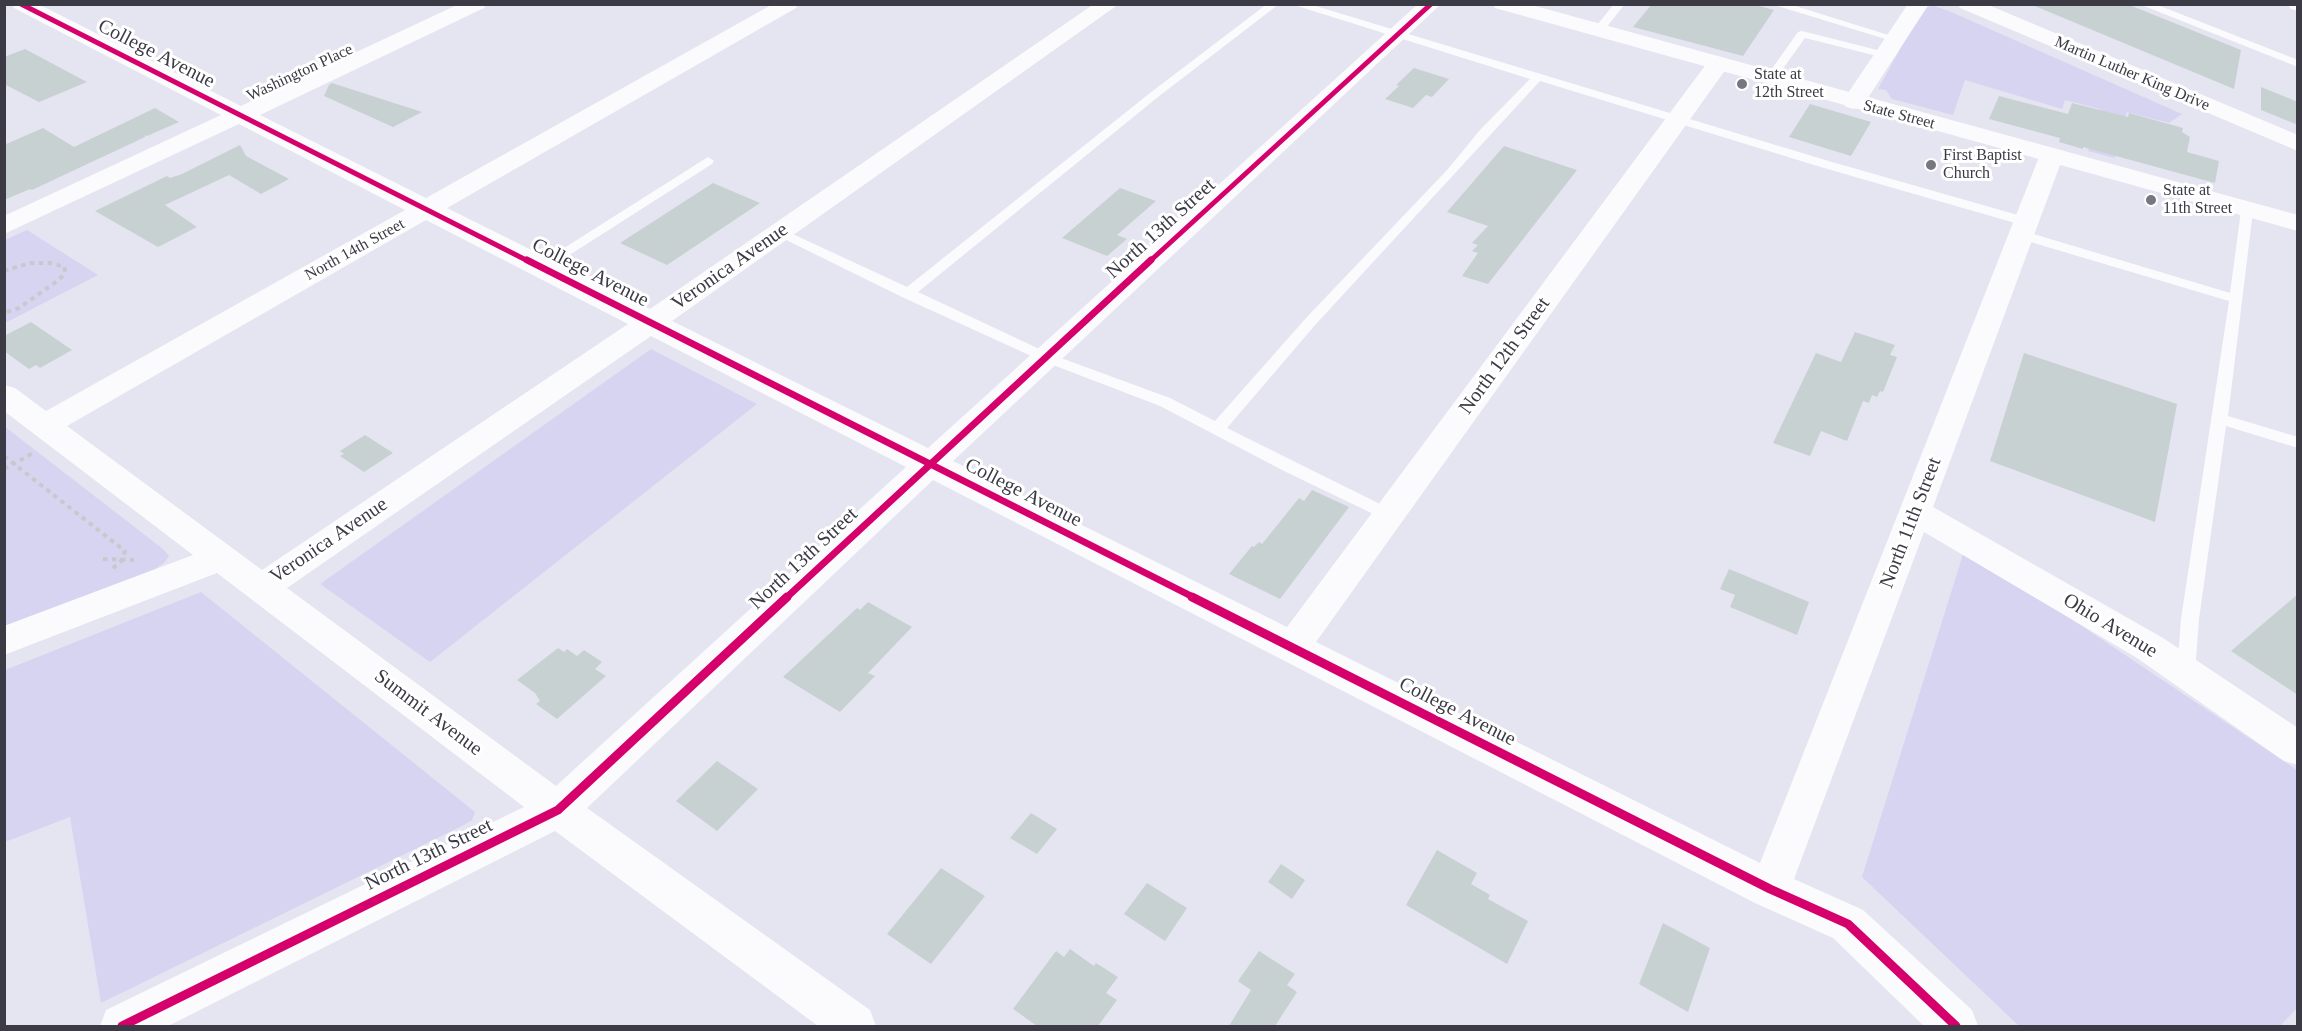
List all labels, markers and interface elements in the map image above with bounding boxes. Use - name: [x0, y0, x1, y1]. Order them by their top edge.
- street label: College Avenue: [94, 14, 218, 94]
- street label: Martin Luther King Drive: [2052, 33, 2212, 115]
- street label: Washington Place: [244, 40, 356, 106]
- place label: State at 12th Street: [1754, 65, 1824, 103]
- marker: State at 12th Street: [1735, 77, 1749, 91]
- street label: State Street: [1861, 96, 1937, 134]
- place label: First Baptist Church: [1943, 146, 2022, 184]
- marker: First Baptist Church: [1924, 158, 1938, 172]
- street label: North 13th Street: [1101, 174, 1221, 284]
- place label: State at 11th Street: [2163, 181, 2232, 219]
- marker: State at 11th Street: [2144, 193, 2158, 207]
- street label: North 14th Street: [302, 215, 408, 285]
- street label: Veronica Avenue: [667, 218, 793, 316]
- street label: College Avenue: [528, 233, 652, 313]
- street label: North 12th Street: [1454, 293, 1556, 419]
- street label: College Avenue: [961, 453, 1085, 533]
- street label: North 11th Street: [1875, 454, 1947, 592]
- street label: Veronica Avenue: [266, 493, 392, 589]
- street label: North 13th Street: [745, 503, 863, 615]
- street label: Ohio Avenue: [2059, 588, 2161, 664]
- street label: Summit Avenue: [369, 665, 487, 761]
- street label: College Avenue: [1395, 672, 1519, 752]
- street label: North 13th Street: [361, 814, 497, 896]

